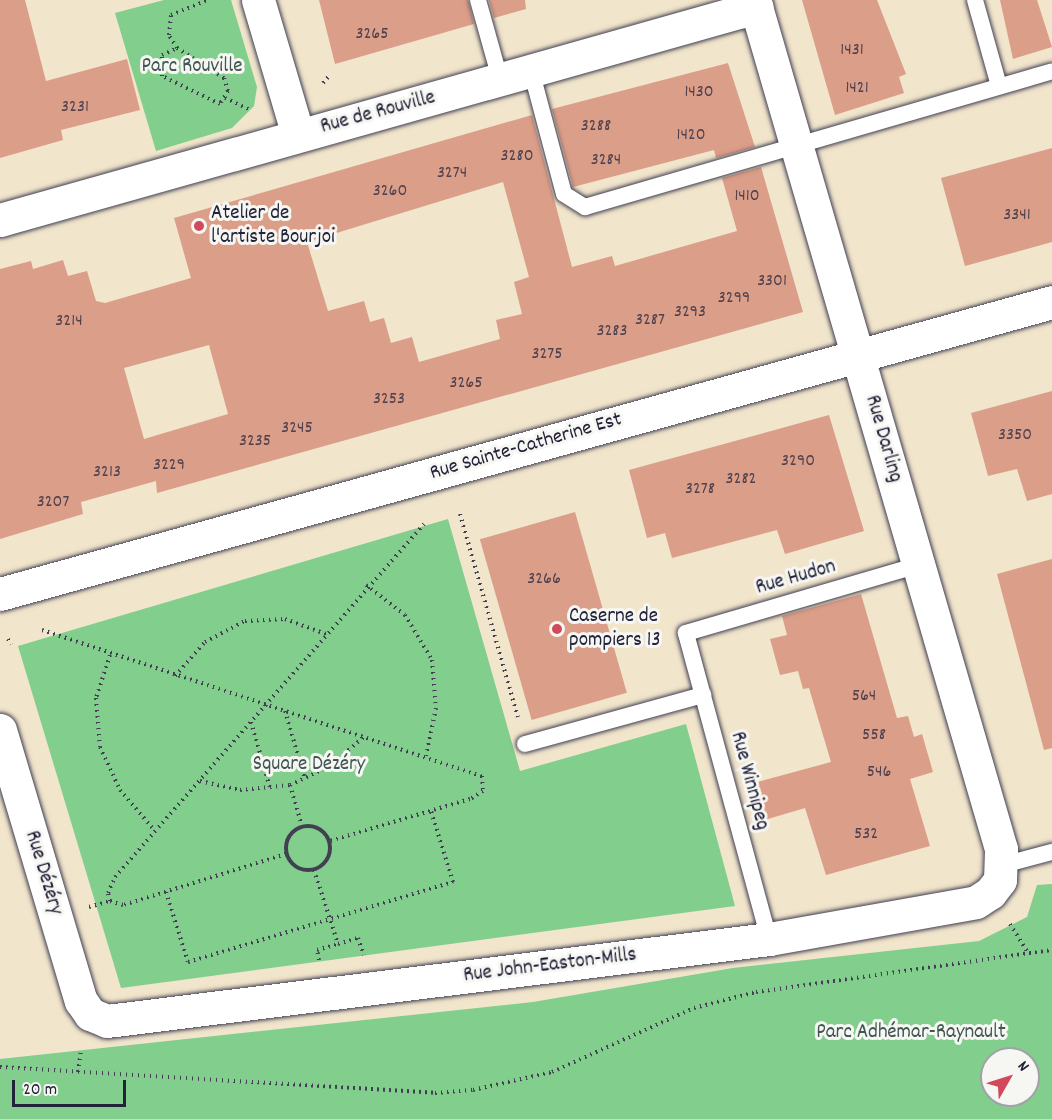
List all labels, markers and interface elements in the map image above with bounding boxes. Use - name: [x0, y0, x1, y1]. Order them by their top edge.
- house number: 3265: [355, 24, 389, 46]
- house number: 1431: [840, 40, 864, 62]
- park label: Parc Rouville: [142, 54, 242, 80]
- house number: 1421: [845, 78, 869, 100]
- house number: 1430: [684, 82, 714, 104]
- street label: Rue de Rouville: [318, 86, 438, 140]
- house number: 3231: [61, 97, 89, 119]
- house number: 3288: [581, 116, 611, 138]
- house number: 1420: [676, 125, 706, 147]
- house number: 3280: [501, 146, 533, 168]
- house number: 3284: [591, 150, 621, 172]
- house number: 3274: [437, 163, 467, 185]
- house number: 3260: [373, 181, 407, 203]
- house number: 1410: [734, 186, 760, 208]
- place label: Atelier de l'artiste Bourjoi: [211, 201, 335, 251]
- house number: 3341: [1003, 205, 1031, 227]
- marker: Atelier de l'artiste Bourjoi: [192, 219, 206, 233]
- house number: 3301: [757, 271, 787, 293]
- house number: 3299: [718, 288, 750, 310]
- house number: 3293: [674, 302, 706, 324]
- house number: 3287: [635, 310, 665, 332]
- house number: 3214: [55, 311, 83, 333]
- house number: 3283: [596, 321, 628, 343]
- house number: 3275: [531, 344, 563, 366]
- house number: 3265: [449, 373, 483, 395]
- house number: 3253: [373, 389, 405, 411]
- street label: Rue Darling: [859, 392, 907, 486]
- street label: Rue Sainte-Catherine Est: [427, 408, 625, 486]
- house number: 3245: [281, 418, 313, 440]
- house number: 3350: [998, 425, 1032, 447]
- house number: 3235: [239, 431, 271, 453]
- house number: 3290: [781, 451, 815, 473]
- house number: 3229: [153, 455, 185, 477]
- house number: 3213: [93, 462, 121, 484]
- house number: 3282: [726, 469, 756, 491]
- house number: 3278: [685, 479, 715, 501]
- house number: 3207: [37, 492, 69, 514]
- street label: Rue Hudon: [753, 555, 839, 601]
- house number: 3266: [527, 569, 561, 591]
- place label: Caserne de pompiers 13: [569, 604, 661, 654]
- marker: Caserne de pompiers 13: [550, 622, 564, 636]
- house number: 564: [852, 686, 876, 708]
- house number: 558: [862, 725, 886, 747]
- street label: Rue Winnipeg: [724, 729, 774, 833]
- park label: Square Dézéry: [253, 752, 365, 778]
- house number: 546: [867, 762, 891, 784]
- house number: 532: [854, 824, 878, 846]
- street label: Rue Dézéry: [18, 828, 68, 918]
- street label: Rue John-Easton-Mills: [462, 943, 638, 989]
- park label: Parc Adhémar-Raynault: [816, 1020, 1006, 1046]
- north arrow: [980, 1047, 1040, 1107]
- text: N: [1011, 1056, 1034, 1077]
- scale bar: [15, 1068, 129, 1106]
- text: 20 m: [23, 1078, 57, 1103]

